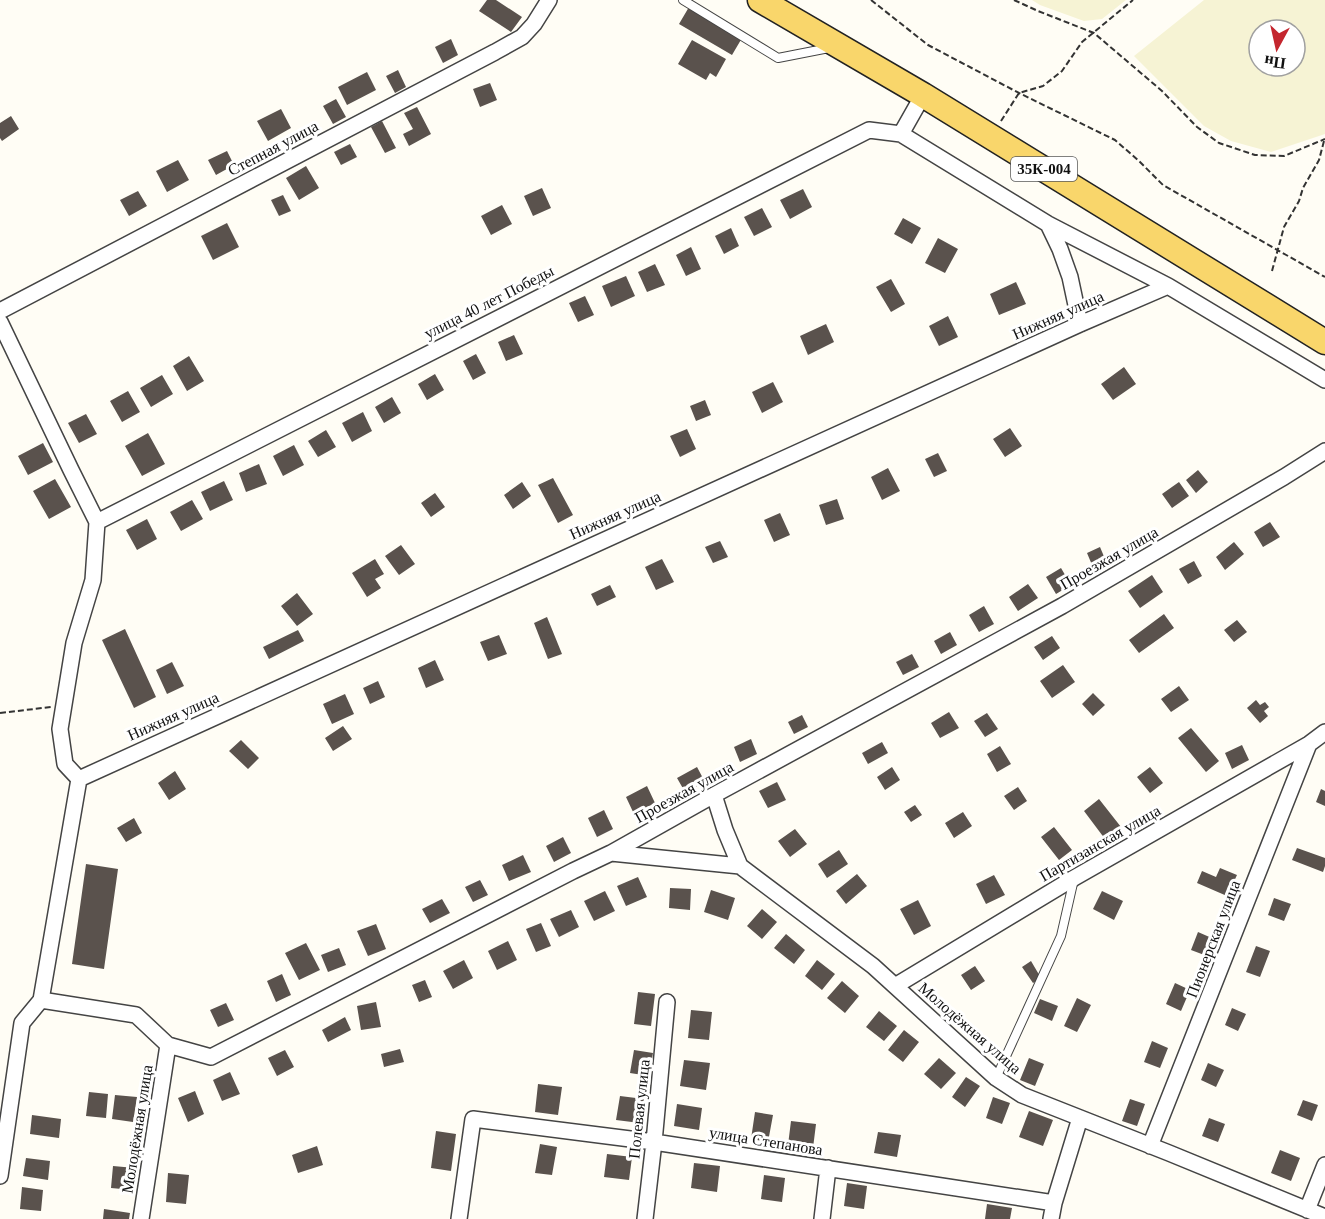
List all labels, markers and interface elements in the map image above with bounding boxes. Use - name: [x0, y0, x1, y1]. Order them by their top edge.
- north arrow: [1247, 18, 1307, 78]
- text: Пн: [1263, 52, 1287, 72]
- street label: Степная улица: [225, 117, 321, 180]
- road number: 35К-004: [1011, 157, 1077, 181]
- street label: улица 40 лет Победы: [421, 262, 557, 343]
- street label: Нижняя улица: [1010, 287, 1107, 344]
- street label: Нижняя улица: [567, 487, 664, 544]
- street label: Проезжая улица: [1057, 523, 1161, 594]
- street label: Нижняя улица: [125, 688, 222, 745]
- street label: Проезжая улица: [632, 758, 737, 827]
- street label: Партизанская улица: [1037, 801, 1164, 885]
- street label: Пионерская улица: [1183, 878, 1244, 1000]
- street label: Молодёжная улица: [915, 979, 1025, 1078]
- street label: Полевая улица: [625, 1059, 654, 1160]
- street label: Молодёжная улица: [118, 1063, 157, 1195]
- street label: улица Степанова: [708, 1124, 824, 1159]

